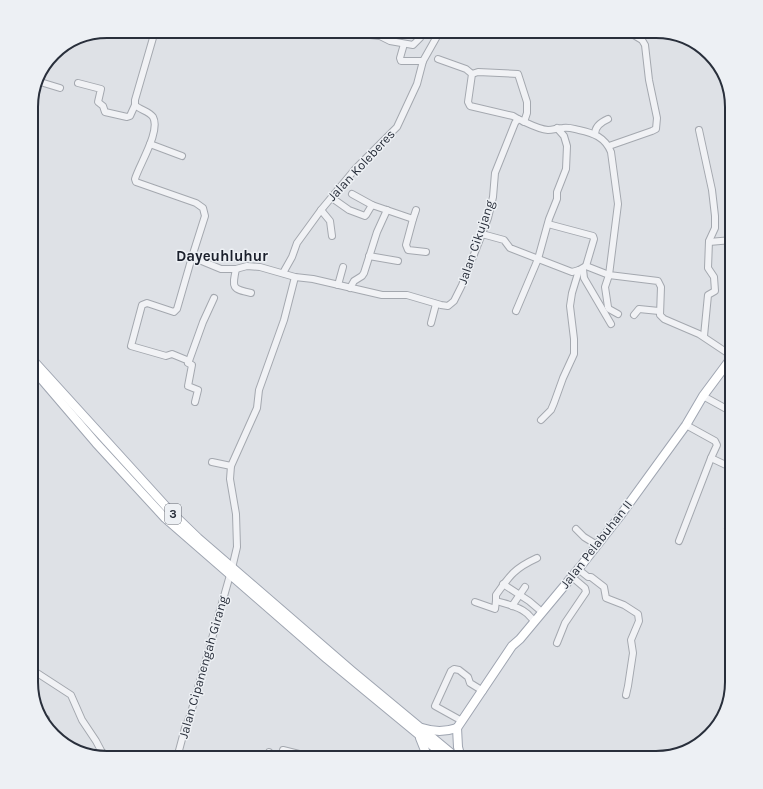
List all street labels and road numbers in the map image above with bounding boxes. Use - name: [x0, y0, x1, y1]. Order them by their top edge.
- street label: Jalan Koleberes: [324, 126, 398, 204]
- street label: Jalan Cikujang: [455, 198, 498, 286]
- street label: Jalan Pelabuhan II: [557, 497, 635, 591]
- road number: 3: [165, 504, 181, 524]
- street label: Jalan Cipanengah Girang: [175, 593, 231, 740]

